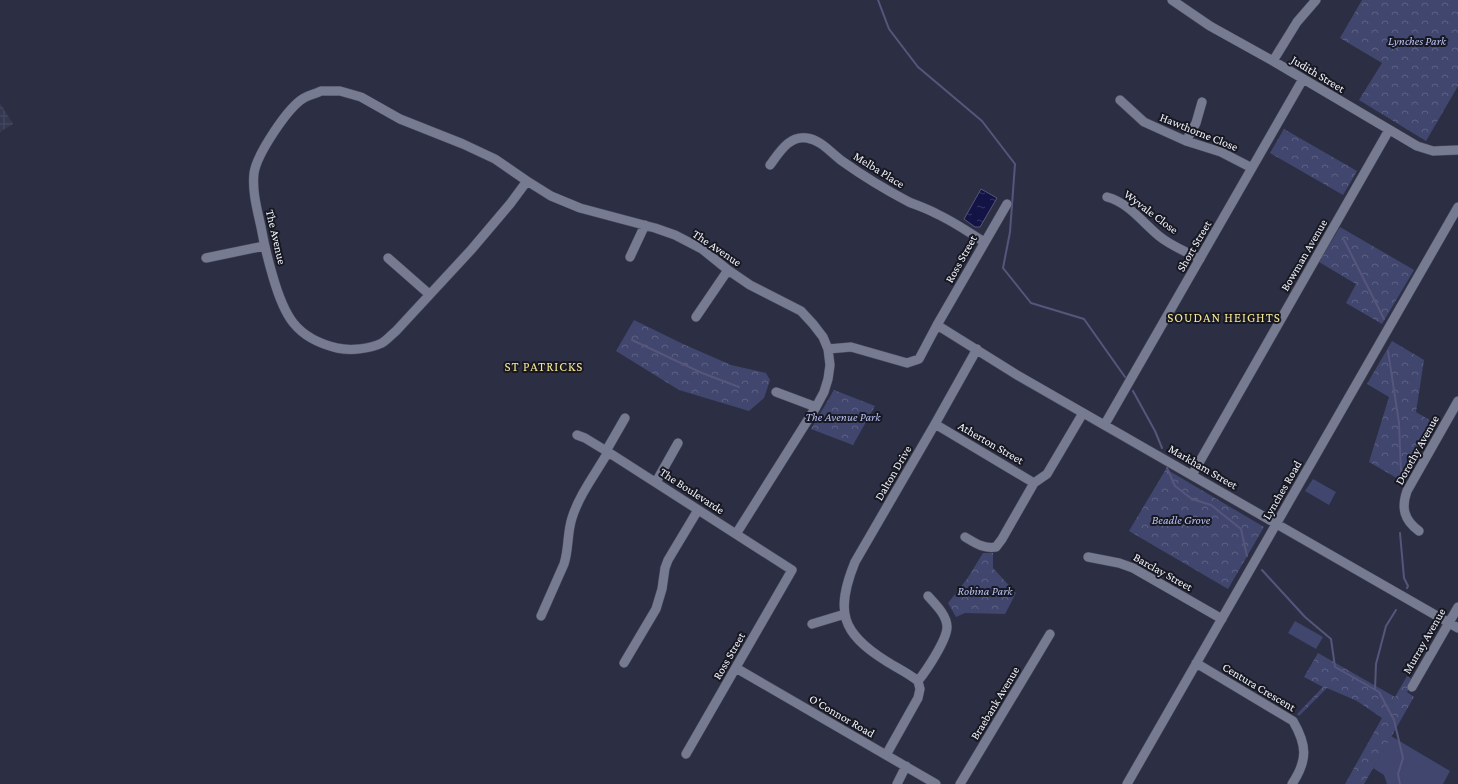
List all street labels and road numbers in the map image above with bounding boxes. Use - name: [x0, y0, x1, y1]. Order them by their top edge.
- street label: Judith Street: [1288, 52, 1348, 96]
- street label: Hawthorne Close: [1158, 110, 1240, 154]
- street label: Melba Place: [851, 149, 907, 191]
- street label: Wyvale Close: [1121, 187, 1181, 237]
- street label: The Avenue: [263, 208, 289, 266]
- street label: Short Street: [1174, 217, 1215, 274]
- street label: Bowman Avenue: [1278, 217, 1330, 293]
- street label: The Avenue: [690, 227, 744, 269]
- street label: Ross Street: [942, 232, 980, 285]
- street label: Dorothy Avenue: [1392, 413, 1442, 487]
- street label: Atherton Street: [956, 419, 1027, 468]
- street label: Markham Street: [1166, 442, 1241, 493]
- street label: Dalton Drive: [872, 443, 914, 503]
- street label: Lynches Road: [1260, 457, 1305, 522]
- street label: The Boulevarde: [657, 465, 727, 517]
- street label: Barclay Street: [1131, 550, 1196, 595]
- street label: Murray Avenue: [1400, 606, 1448, 676]
- street label: Ross Street: [710, 629, 749, 682]
- street label: Centura Crescent: [1220, 660, 1299, 715]
- street label: Braebank Avenue: [968, 664, 1022, 742]
- street label: O'Connor Road: [807, 692, 878, 741]

